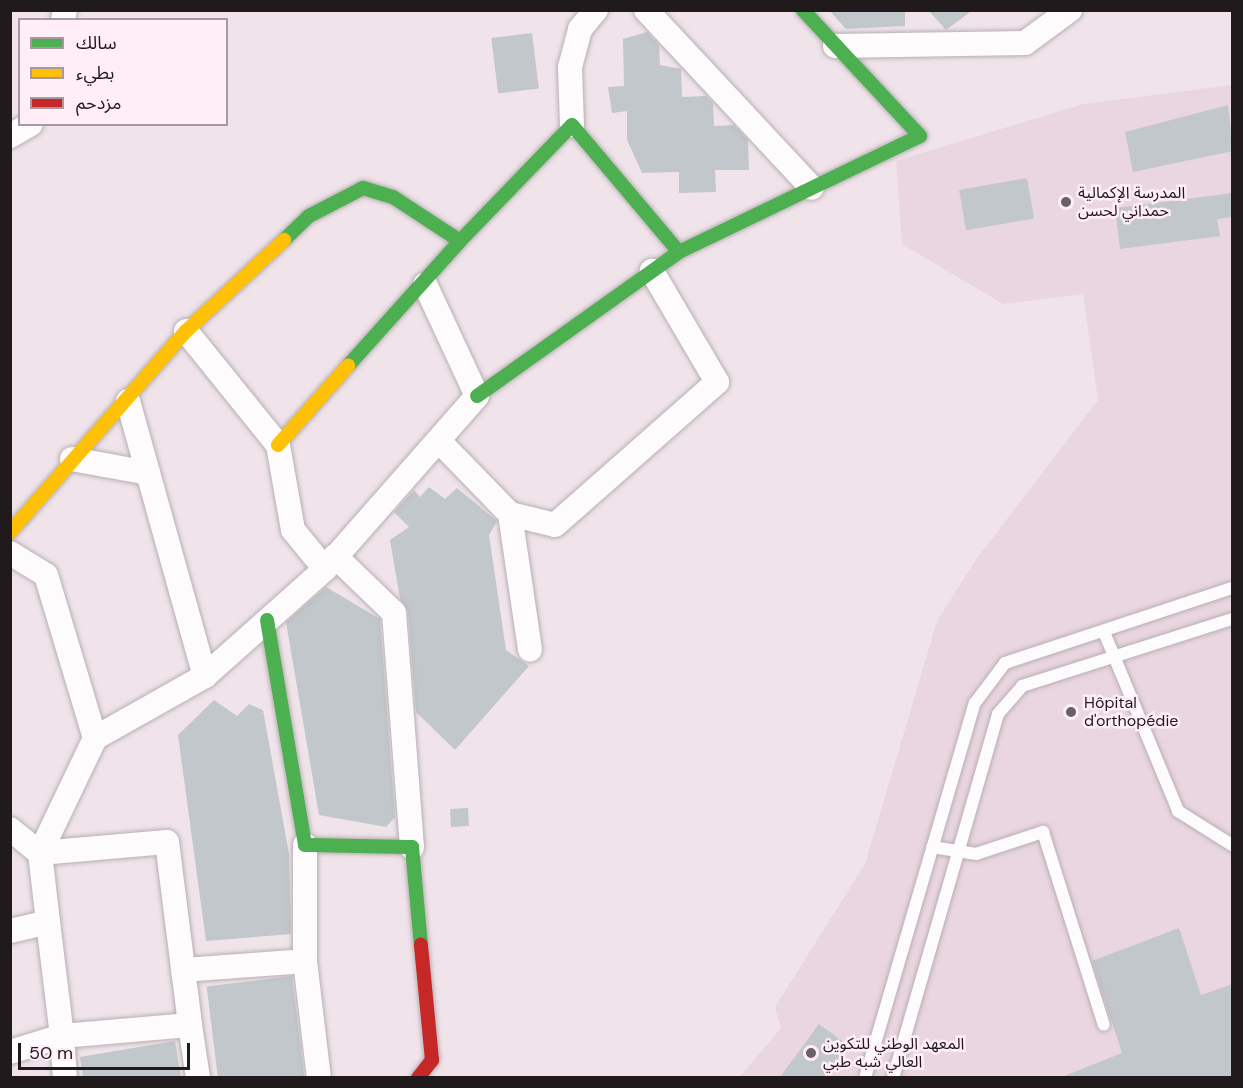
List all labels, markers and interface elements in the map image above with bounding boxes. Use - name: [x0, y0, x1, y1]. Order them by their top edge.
- legend: [18, 18, 228, 126]
- text: سالك: [76, 31, 117, 55]
- text: بطيء: [76, 61, 114, 85]
- text: مزدحم: [76, 91, 121, 115]
- place label: المدرسة الإكمالية حمداني لحسن: [1078, 183, 1185, 221]
- marker: المدرسة الإكمالية حمداني لحسن: [1059, 195, 1073, 209]
- place label: Hôpital d'orthopédie: [1084, 693, 1178, 731]
- marker: Hôpital d'orthopédie: [1062, 703, 1080, 721]
- scale bar: [21, 1031, 194, 1069]
- place label: المعهد الوطني للتكوين العالي شبه طبي: [823, 1034, 964, 1072]
- text: 50 m: [29, 1041, 73, 1065]
- marker: المعهد الوطني للتكوين العالي شبه طبي: [804, 1046, 818, 1060]

